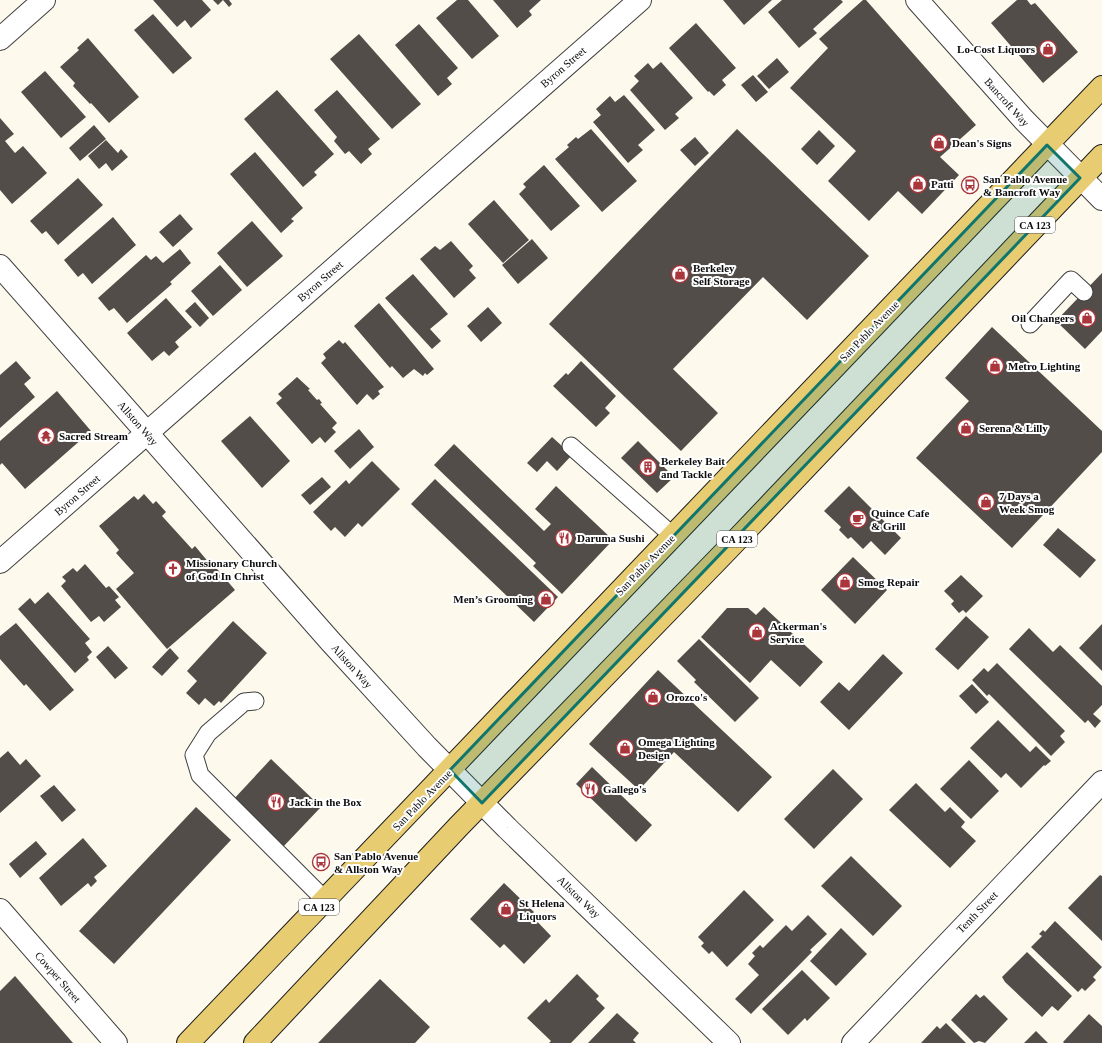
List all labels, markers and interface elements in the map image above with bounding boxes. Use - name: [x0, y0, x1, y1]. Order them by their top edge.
- shop icon: Lo-Cost Liquors: [1038, 39, 1058, 59]
- place label: Lo-Cost Liquors: [957, 43, 1036, 55]
- street label: Byron Street: [538, 44, 588, 90]
- street label: Bancroft Way: [982, 75, 1032, 129]
- shop icon: Dean's Signs: [929, 133, 949, 153]
- place label: Dean's Signs: [952, 137, 1012, 149]
- place label: San Pablo Avenue & Bancroft Way: [983, 173, 1067, 198]
- shop icon: Patti: [908, 174, 928, 194]
- bus stop icon: San Pablo Avenue & Bancroft Way: [960, 175, 980, 195]
- place label: Patti: [931, 178, 954, 190]
- road number: CA 123: [1015, 217, 1055, 233]
- street label: Byron Street: [295, 258, 345, 304]
- place label: Berkeley Self Storage: [693, 262, 750, 287]
- shop icon: Berkeley Self Storage: [670, 264, 690, 284]
- street label: San Pablo Avenue: [837, 298, 901, 364]
- shop icon: Oil Changers: [1077, 308, 1097, 328]
- place label: Oil Changers: [1011, 312, 1075, 324]
- shop icon: Metro Lighting: [985, 356, 1005, 376]
- place label: Metro Lighting: [1008, 360, 1081, 372]
- street label: Allston Way: [115, 398, 161, 448]
- shop icon: Serena & Lilly: [956, 418, 976, 438]
- place label: Serena & Lilly: [979, 422, 1048, 434]
- temple icon: Sacred Stream: [36, 426, 56, 446]
- place label: Sacred Stream: [59, 430, 128, 442]
- place label: Berkeley Bait and Tackle: [661, 455, 725, 480]
- building icon: Berkeley Bait and Tackle: [638, 457, 658, 477]
- street label: Byron Street: [52, 472, 102, 518]
- place label: 7 Days a Week Smog: [999, 490, 1055, 515]
- shop icon: 7 Days a Week Smog: [976, 492, 996, 512]
- place label: Quince Cafe & Grill: [871, 507, 929, 532]
- cafe icon: Quince Cafe & Grill: [848, 509, 868, 529]
- restaurant icon: Daruma Sushi: [554, 528, 574, 548]
- road number: CA 123: [717, 531, 757, 547]
- place label: Daruma Sushi: [577, 532, 645, 544]
- street label: San Pablo Avenue: [613, 532, 677, 598]
- place label: Missionary Church of God In Christ: [186, 557, 277, 582]
- church icon: Missionary Church of God In Christ: [163, 559, 183, 579]
- shop icon: Smog Repair: [835, 572, 855, 592]
- place label: Smog Repair: [858, 576, 920, 588]
- shop icon: Men’s Grooming: [536, 589, 556, 609]
- place label: Men’s Grooming: [453, 593, 533, 605]
- place label: Ackerman's Service: [770, 620, 828, 645]
- shop icon: Ackerman's Service: [747, 622, 767, 642]
- street label: Allston Way: [329, 642, 375, 691]
- shop icon: Orozco's: [643, 687, 663, 707]
- place label: Orozco's: [666, 691, 708, 703]
- place label: Omega Lighting Design: [638, 736, 715, 761]
- shop icon: Omega Lighting Design: [615, 738, 635, 758]
- street label: San Pablo Avenue: [390, 767, 454, 833]
- restaurant icon: Gallego's: [580, 779, 600, 799]
- place label: Gallego's: [603, 783, 647, 795]
- restaurant icon: Jack in the Box: [266, 792, 286, 812]
- place label: Jack in the Box: [289, 796, 362, 808]
- place label: San Pablo Avenue & Allston Way: [334, 850, 418, 875]
- bus stop icon: San Pablo Avenue & Allston Way: [311, 852, 331, 872]
- street label: Allston Way: [555, 874, 603, 921]
- street label: Tenth Street: [954, 889, 1000, 935]
- place label: St Helena Liquors: [519, 897, 565, 922]
- road number: CA 123: [299, 899, 339, 915]
- shop icon: St Helena Liquors: [496, 899, 516, 919]
- street label: Cowper Street: [33, 949, 83, 1005]

